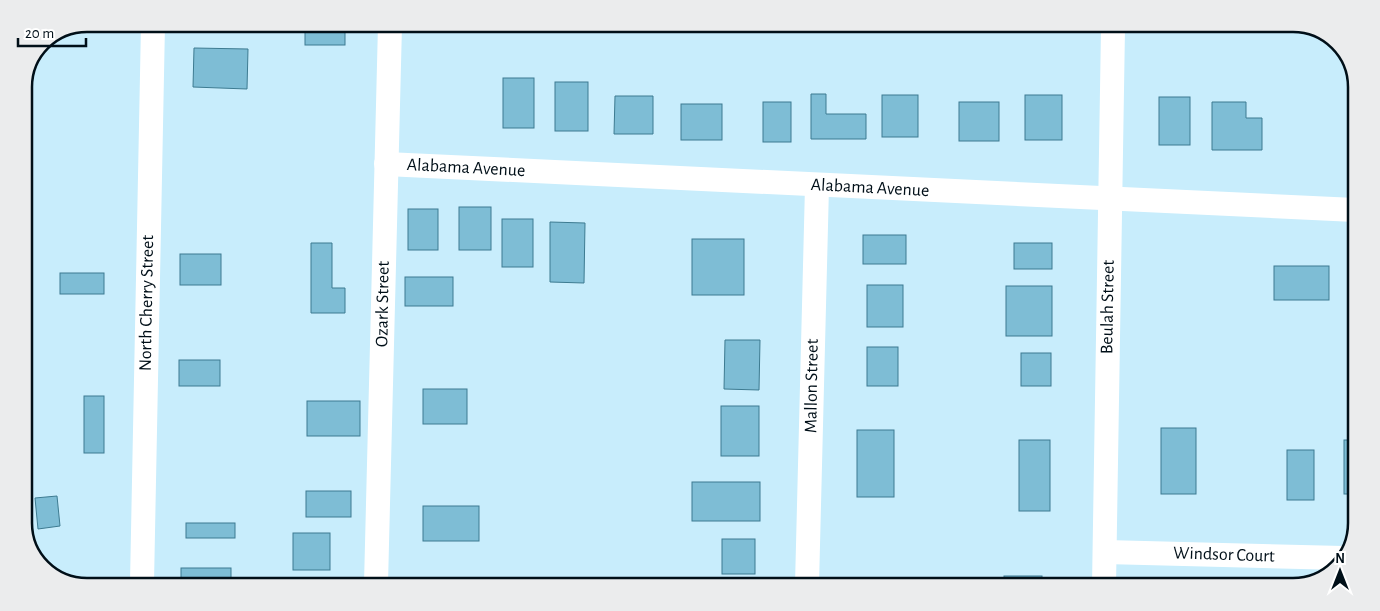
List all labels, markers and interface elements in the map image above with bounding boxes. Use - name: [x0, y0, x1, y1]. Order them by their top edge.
- scale bar: [18, 15, 85, 47]
- text: 20 m: [25, 26, 54, 41]
- street label: Alabama Avenue: [406, 156, 526, 180]
- street label: Alabama Avenue: [810, 176, 930, 200]
- street label: North Cherry Street: [137, 234, 157, 371]
- street label: Beulah Street: [1098, 259, 1118, 354]
- street label: Ozark Street: [373, 260, 393, 347]
- street label: Mallon Street: [802, 338, 822, 433]
- street label: Windsor Court: [1173, 544, 1275, 566]
- north arrow: [1315, 546, 1365, 596]
- text: N: [1335, 552, 1345, 566]

